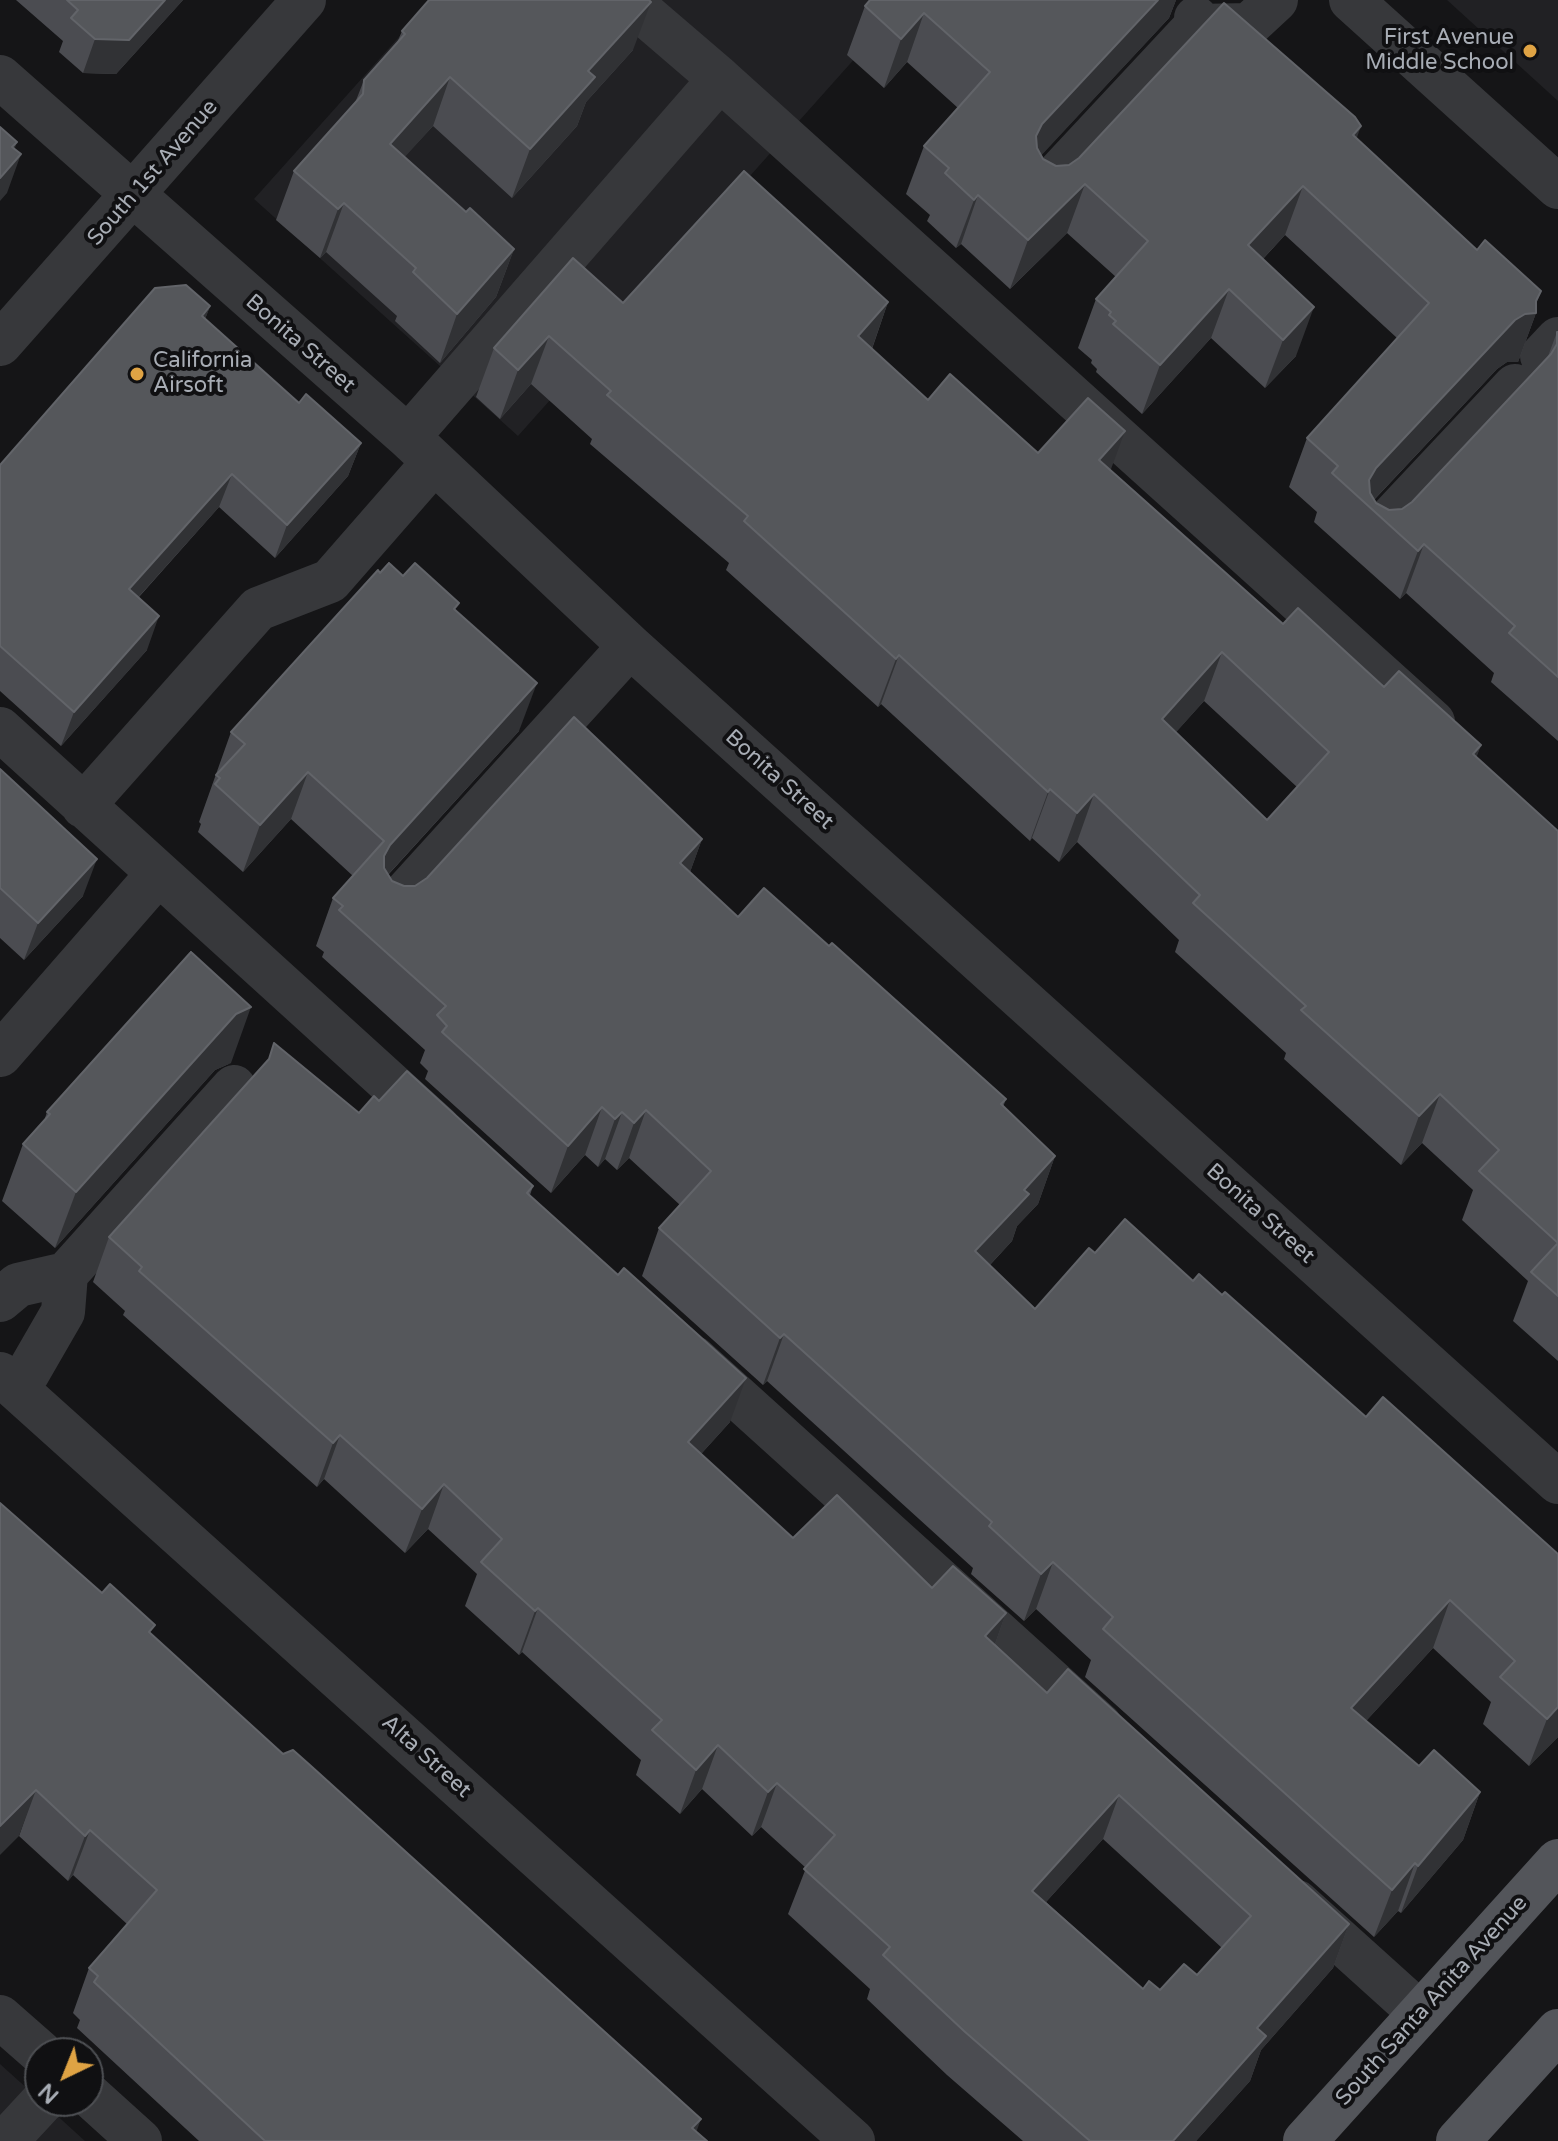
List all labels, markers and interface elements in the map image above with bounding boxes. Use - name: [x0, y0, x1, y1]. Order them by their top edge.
- place label: First Avenue Middle School: [1365, 25, 1514, 76]
- marker: First Avenue Middle School: [1521, 42, 1539, 60]
- street label: South 1st Avenue: [82, 95, 224, 251]
- street label: Bonita Street: [240, 289, 360, 399]
- place label: California Airsoft: [153, 348, 252, 400]
- marker: California Airsoft: [128, 365, 146, 383]
- street label: Bonita Street: [719, 724, 839, 836]
- street label: Bonita Street: [1200, 1158, 1320, 1270]
- street label: Alta Street: [376, 1710, 476, 1804]
- street label: South Santa Anita Avenue: [1331, 1890, 1533, 2112]
- north arrow: [24, 2037, 104, 2117]
- text: N: [34, 2078, 64, 2109]

